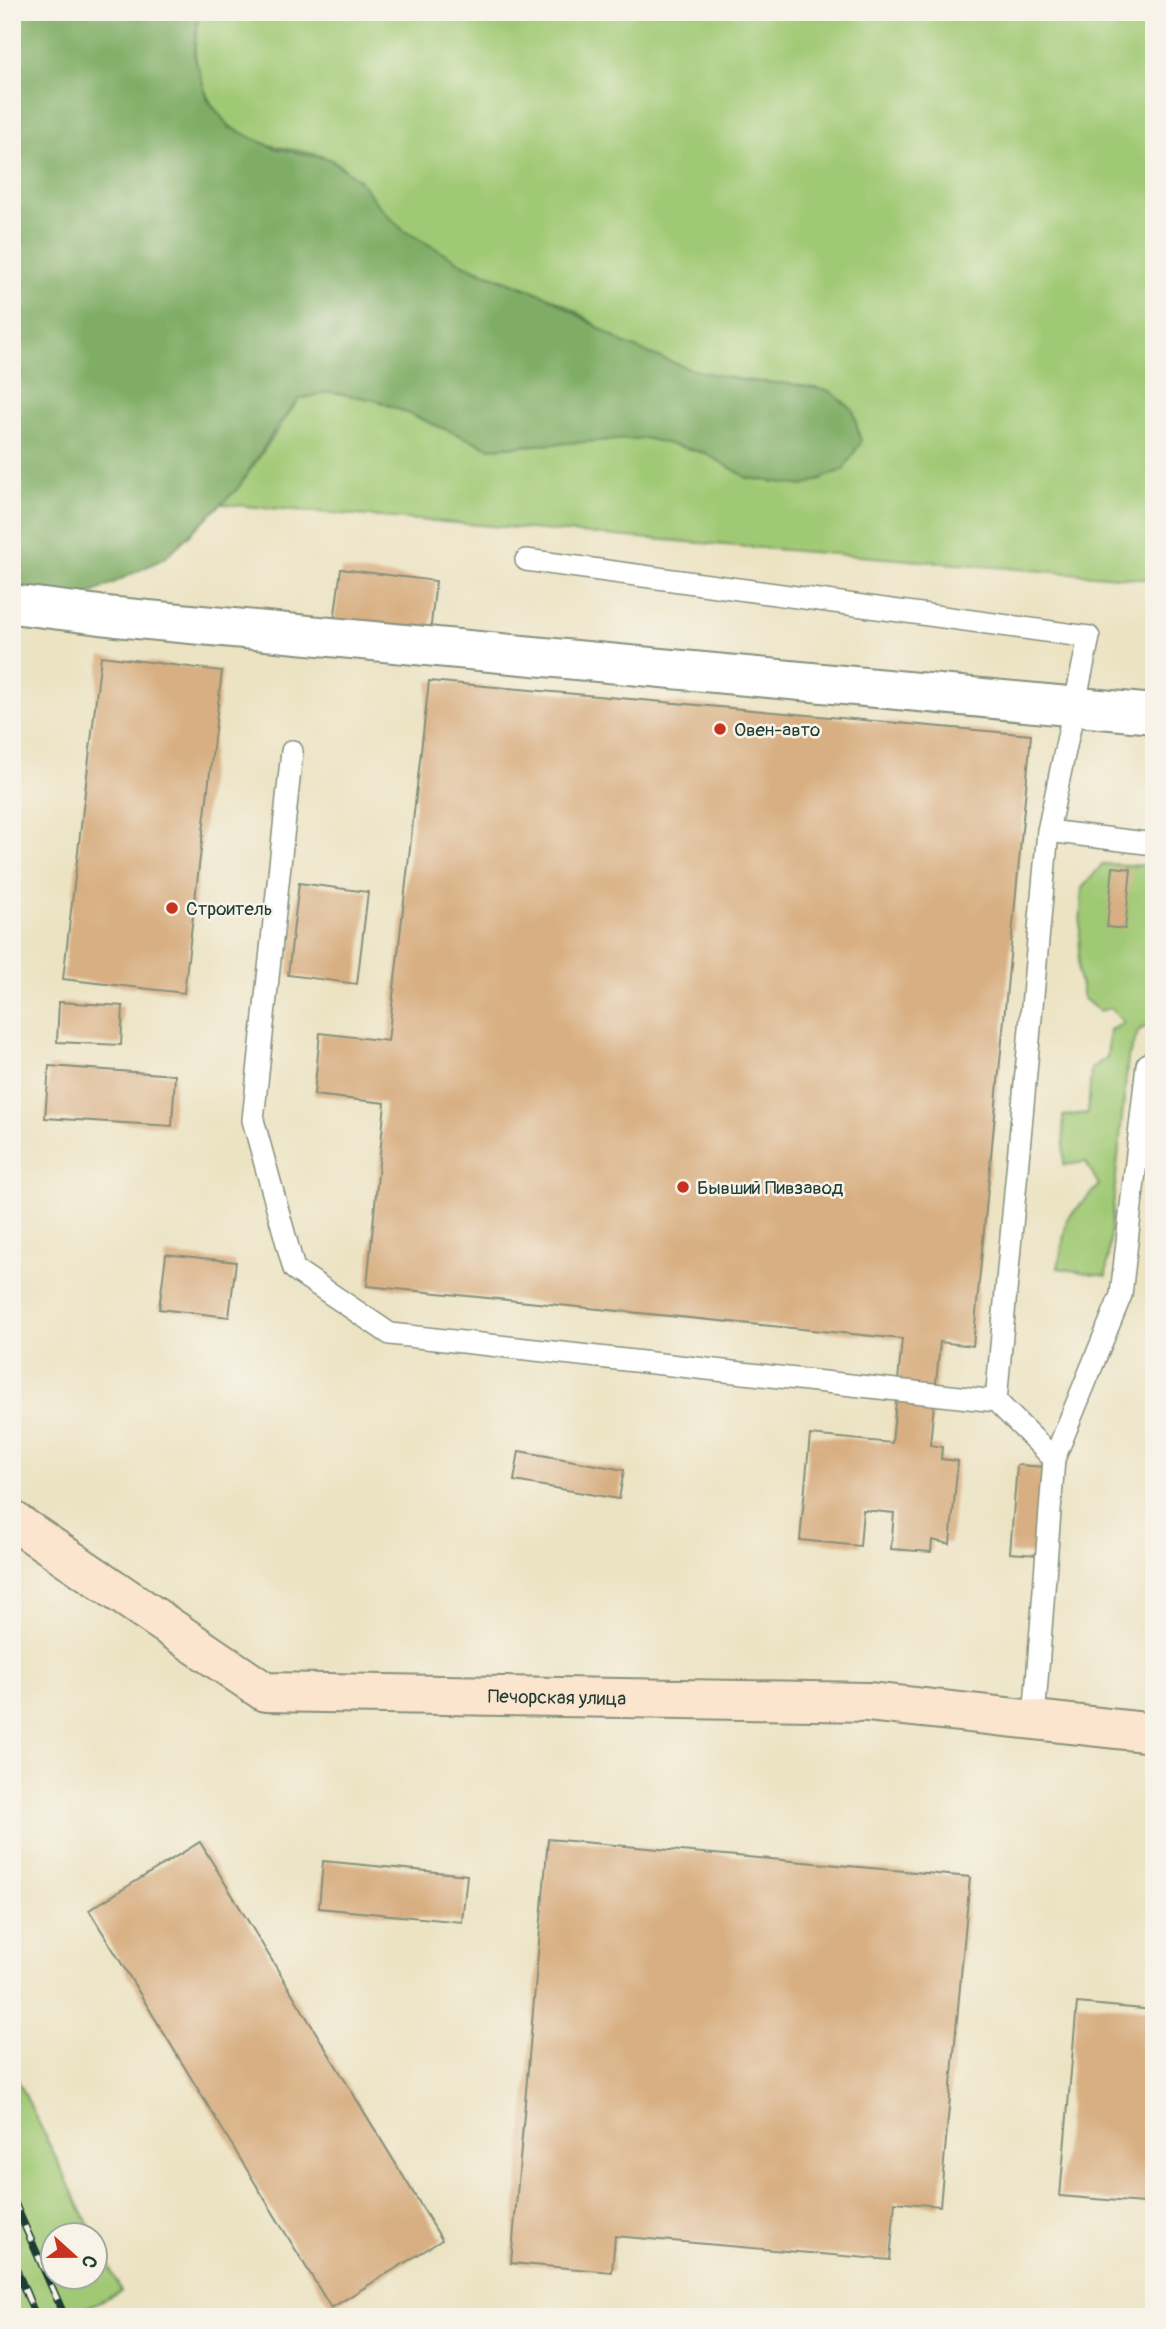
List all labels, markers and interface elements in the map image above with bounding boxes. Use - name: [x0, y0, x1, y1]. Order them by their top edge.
- place label: Овен-авто: [734, 718, 820, 742]
- marker: Овен-авто: [712, 721, 728, 737]
- place label: Строитель: [186, 897, 273, 921]
- marker: Строитель: [164, 900, 180, 916]
- place label: Бывший Пивзавод: [697, 1176, 844, 1200]
- marker: Бывший Пивзавод: [675, 1179, 691, 1195]
- street label: Печорская улица: [488, 1685, 627, 1711]
- north arrow: [38, 2220, 108, 2290]
- text: С: [76, 2252, 102, 2272]

